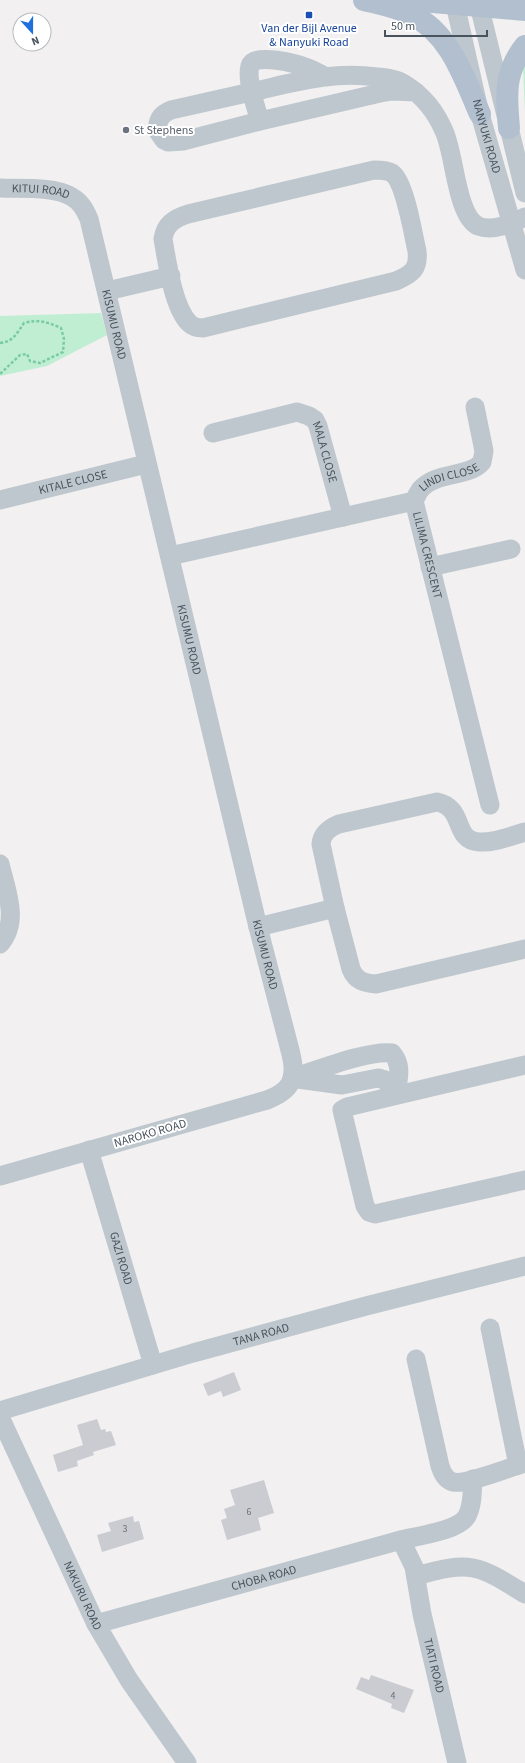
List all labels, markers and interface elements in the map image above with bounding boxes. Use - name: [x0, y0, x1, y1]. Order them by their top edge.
- marker: Van der Bijl Avenue & Nanyuki Road: [304, 10, 314, 20]
- north arrow: [12, 12, 52, 52]
- scale bar: [385, 12, 487, 38]
- text: 50 m: [391, 18, 415, 35]
- place label: Van der Bijl Avenue & Nanyuki Road: [261, 20, 357, 51]
- text: N: [29, 33, 42, 49]
- street label: NANYUKI ROAD: [468, 98, 505, 176]
- place label: St Stephens: [134, 122, 193, 139]
- marker: St Stephens: [121, 125, 131, 135]
- street label: KITUI ROAD: [12, 180, 72, 204]
- street label: KISUMU ROAD: [97, 288, 130, 361]
- street label: MALA CLOSE: [308, 418, 341, 485]
- street label: LINDI CLOSE: [415, 459, 483, 496]
- street label: KITALE CLOSE: [37, 466, 109, 499]
- street label: LILIMA CRESCENT: [408, 510, 446, 601]
- street label: KISUMU ROAD: [172, 603, 206, 677]
- street label: KISUMU ROAD: [248, 918, 282, 992]
- street label: NAROKO ROAD: [112, 1115, 188, 1152]
- street label: GAZI ROAD: [105, 1230, 137, 1287]
- street label: TANA ROAD: [231, 1319, 291, 1351]
- house number: 6: [247, 1505, 252, 1519]
- house number: 3: [123, 1522, 128, 1536]
- street label: NAKURU ROAD: [59, 1559, 106, 1634]
- street label: CHOBA ROAD: [229, 1561, 299, 1595]
- street label: TIATI ROAD: [419, 1636, 448, 1695]
- house number: 4: [391, 1689, 396, 1703]

